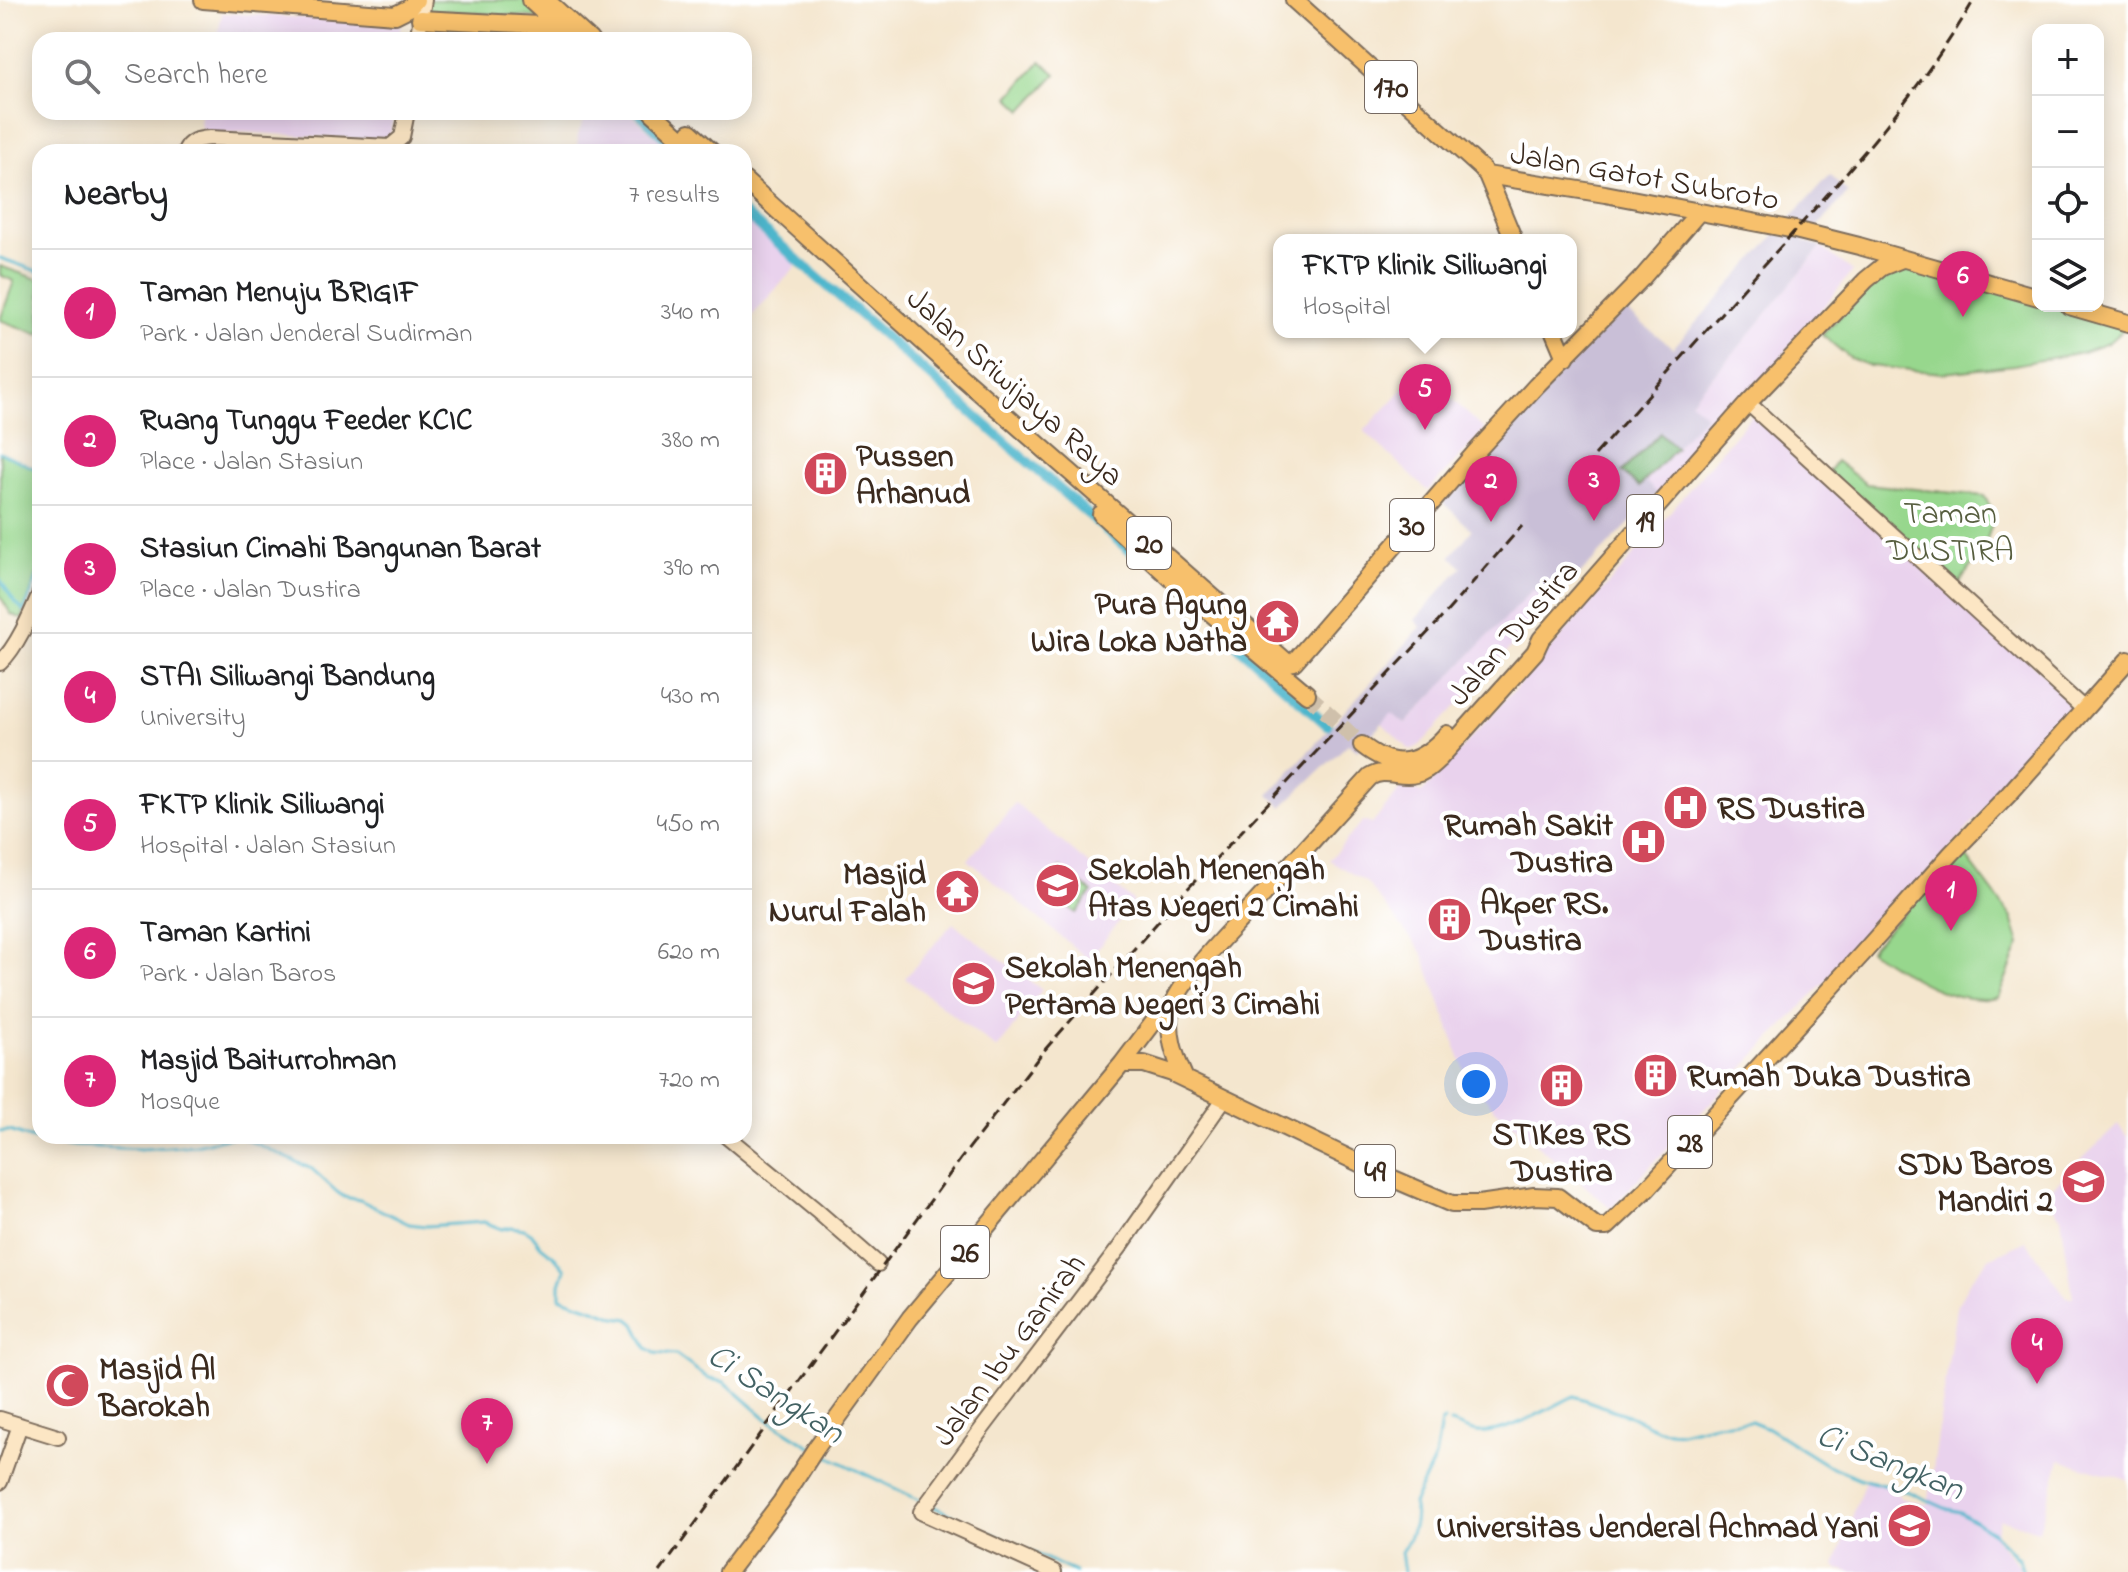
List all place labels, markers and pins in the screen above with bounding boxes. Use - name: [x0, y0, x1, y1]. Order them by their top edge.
- pin: 6: [1937, 251, 1989, 317]
- pin: 5: [1399, 364, 1451, 430]
- place label: Pussen Arhanud: [856, 435, 970, 519]
- building icon: Pussen Arhanud: [801, 449, 849, 497]
- pin: 3: [1568, 455, 1620, 521]
- pin: 2: [1465, 456, 1517, 522]
- place label: Pura Agung Wira Loka Natha: [1031, 583, 1247, 667]
- temple icon: Pura Agung Wira Loka Natha: [1254, 597, 1302, 645]
- hospital icon: RS Dustira: [1662, 783, 1710, 831]
- place label: RS Dustira: [1717, 787, 1865, 834]
- place label: Rumah Sakit Dustira: [1443, 804, 1613, 888]
- hospital icon: Rumah Sakit Dustira: [1620, 818, 1668, 866]
- place label: Sekolah Menengah Atas Negeri 2 Cimahi: [1088, 848, 1359, 933]
- place label: Masjid Nurul Falah: [769, 853, 926, 937]
- school or university icon: Sekolah Menengah Atas Negeri 2 Cimahi: [1033, 862, 1081, 910]
- pin: 1: [1925, 865, 1977, 931]
- temple icon: Masjid Nurul Falah: [933, 867, 981, 915]
- place label: Akper RS. Dustira: [1478, 882, 1609, 966]
- building icon: Akper RS. Dustira: [1425, 896, 1473, 944]
- place label: Sekolah Menengah Pertama Negeri 3 Cimahi: [1005, 946, 1320, 1031]
- school or university icon: Sekolah Menengah Pertama Negeri 3 Cimahi: [950, 960, 998, 1008]
- building icon: Rumah Duka Dustira: [1632, 1051, 1680, 1099]
- place label: Rumah Duka Dustira: [1687, 1055, 1971, 1102]
- building icon: STIKes RS Dustira: [1538, 1062, 1586, 1110]
- place label: STIKes RS Dustira: [1493, 1113, 1631, 1197]
- place label: SDN Baros Mandiri 2: [1898, 1143, 2053, 1227]
- school or university icon: SDN Baros Mandiri 2: [2060, 1157, 2108, 1205]
- pin: 4: [2011, 1318, 2063, 1384]
- place label: Masjid Al Barokah: [97, 1348, 215, 1432]
- mosque icon: Masjid Al Barokah: [44, 1362, 92, 1410]
- pin: 7: [461, 1398, 513, 1464]
- school or university icon: Universitas Jenderal Achmad Yani: [1886, 1502, 1934, 1550]
- place label: Universitas Jenderal Achmad Yani: [1436, 1506, 1879, 1553]

